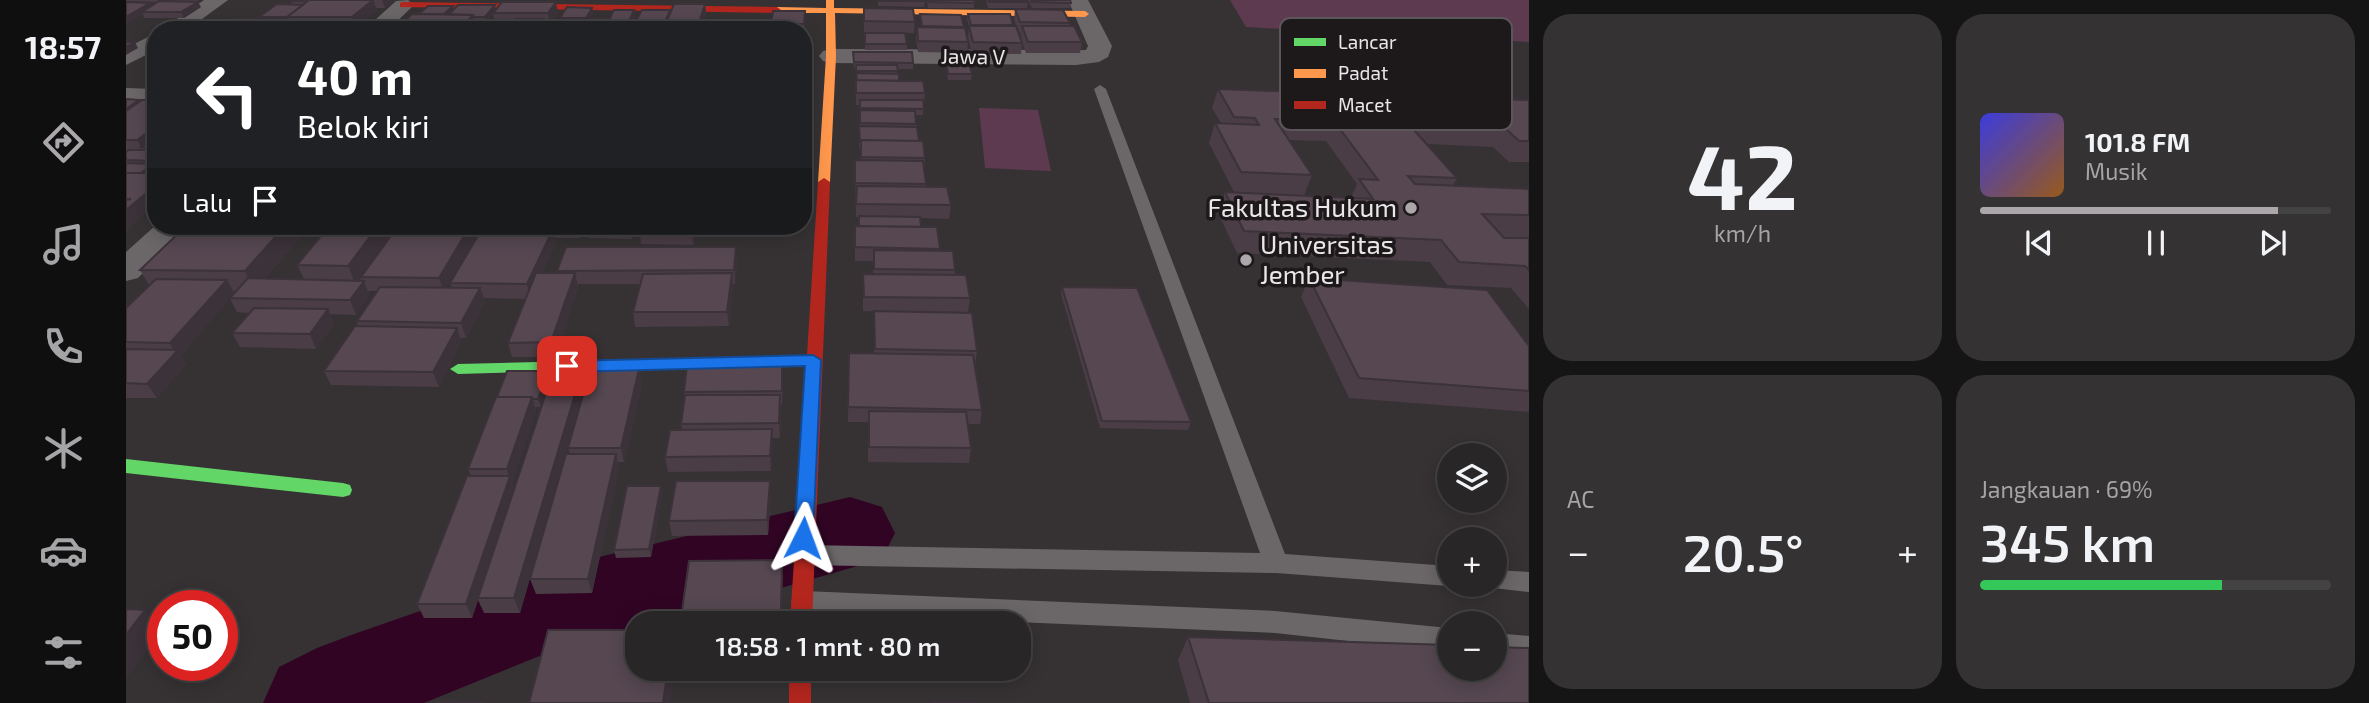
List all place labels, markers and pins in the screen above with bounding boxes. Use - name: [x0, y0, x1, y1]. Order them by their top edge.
- place label: Fakultas Hukum: [1208, 191, 1397, 222]
- marker: Fakultas Hukum: [1403, 200, 1419, 216]
- place label: Universitas Jember: [1260, 228, 1394, 289]
- marker: Universitas Jember: [1238, 252, 1254, 268]
- pin: [537, 336, 597, 396]

